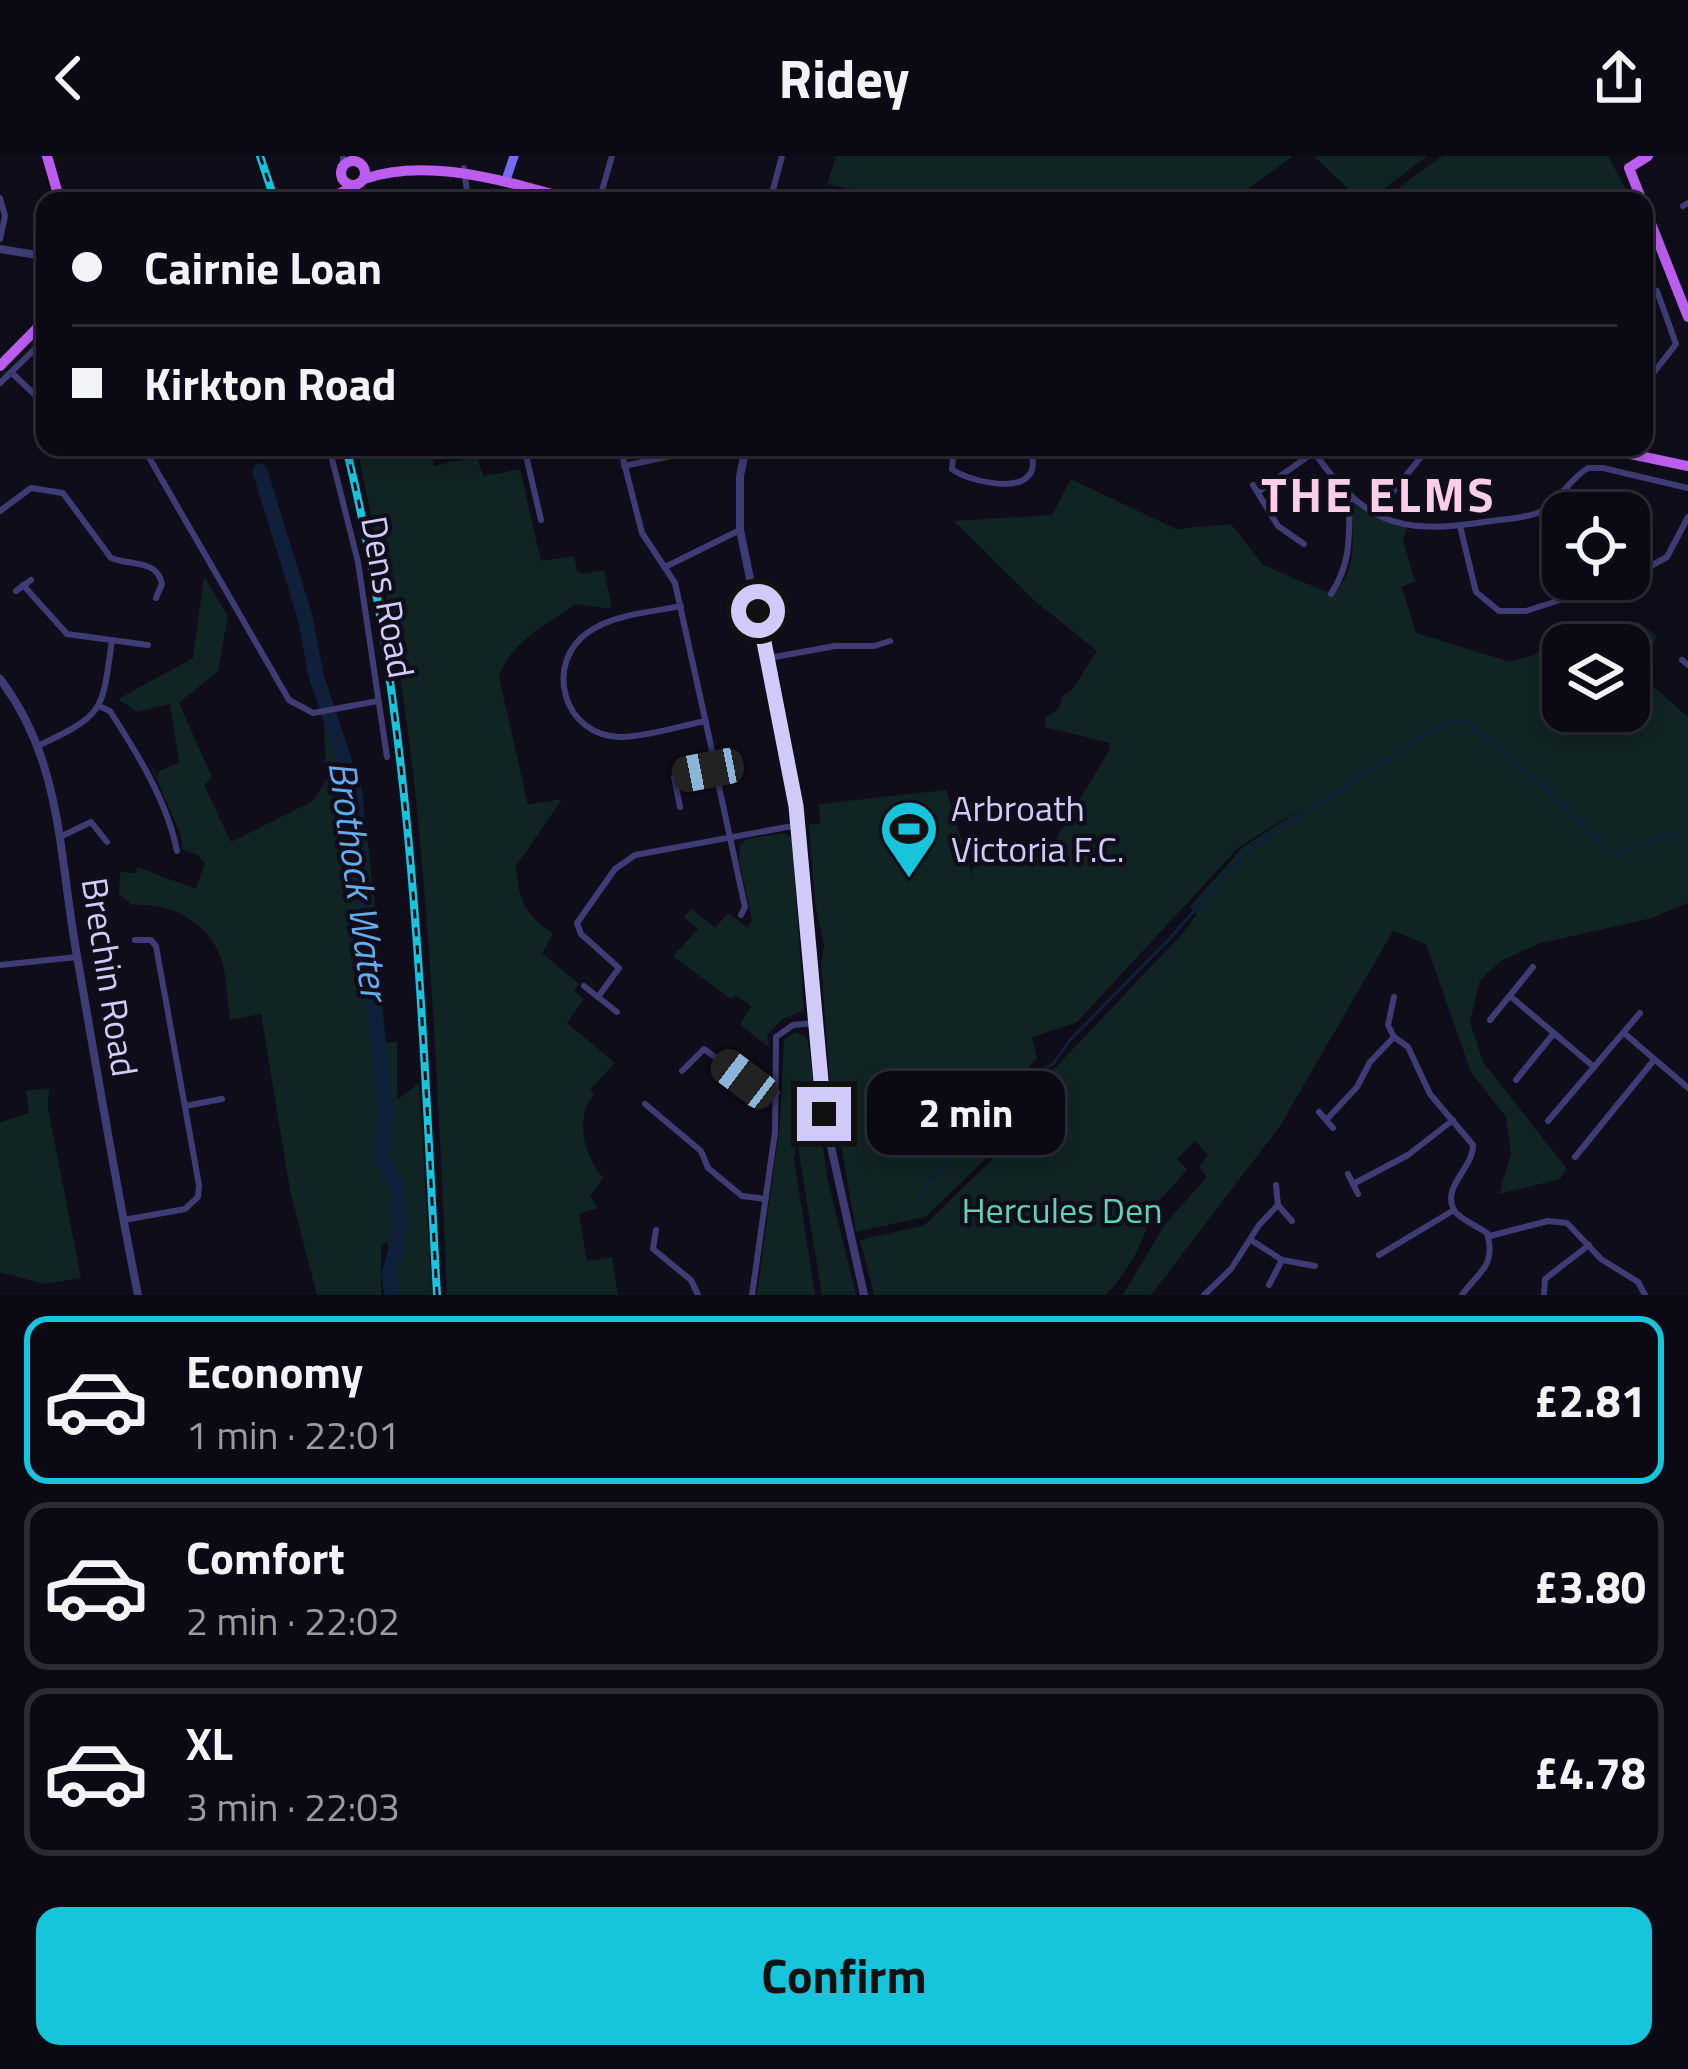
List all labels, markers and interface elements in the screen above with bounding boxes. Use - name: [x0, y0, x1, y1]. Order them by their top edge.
- text: Ridey: [778, 37, 910, 119]
- icon: back: [36, 45, 102, 111]
- icon: share: [1586, 45, 1652, 111]
- text: Cairnie Loan: [144, 233, 382, 301]
- text: Kirkton Road: [144, 349, 397, 417]
- district label: THE ELMS: [1261, 458, 1497, 531]
- map controls: [1542, 492, 1650, 732]
- button: locate: [1542, 492, 1650, 600]
- street label: Dens Road: [347, 512, 430, 682]
- route start: [731, 584, 785, 638]
- button: layers: [1542, 624, 1650, 732]
- car: [669, 745, 747, 795]
- water label: Brothock Water: [314, 757, 406, 1007]
- place label: Arbroath Victoria F.C.: [951, 780, 1125, 876]
- sports icon: Arbroath Victoria F.C.: [878, 798, 940, 880]
- street label: Brechin Road: [68, 874, 153, 1080]
- car: [704, 1043, 784, 1115]
- callout: 2 min: [866, 1072, 1064, 1156]
- text: 2 min: [919, 1083, 1013, 1142]
- route end: [797, 1087, 851, 1141]
- park label: Hercules Den: [961, 1182, 1163, 1237]
- text: Economy: [186, 1337, 363, 1405]
- icon: car: [42, 1346, 150, 1454]
- text: £2.81: [1534, 1366, 1646, 1434]
- text: 1 min · 22:01: [186, 1405, 400, 1464]
- text: Comfort: [186, 1523, 345, 1591]
- icon: car: [42, 1532, 150, 1640]
- text: £3.80: [1534, 1552, 1646, 1620]
- text: 2 min · 22:02: [186, 1591, 400, 1650]
- text: XL: [186, 1709, 233, 1777]
- icon: car: [42, 1718, 150, 1826]
- text: £4.78: [1534, 1738, 1646, 1806]
- text: 3 min · 22:03: [186, 1777, 400, 1836]
- button: Confirm: [36, 1907, 1652, 2045]

